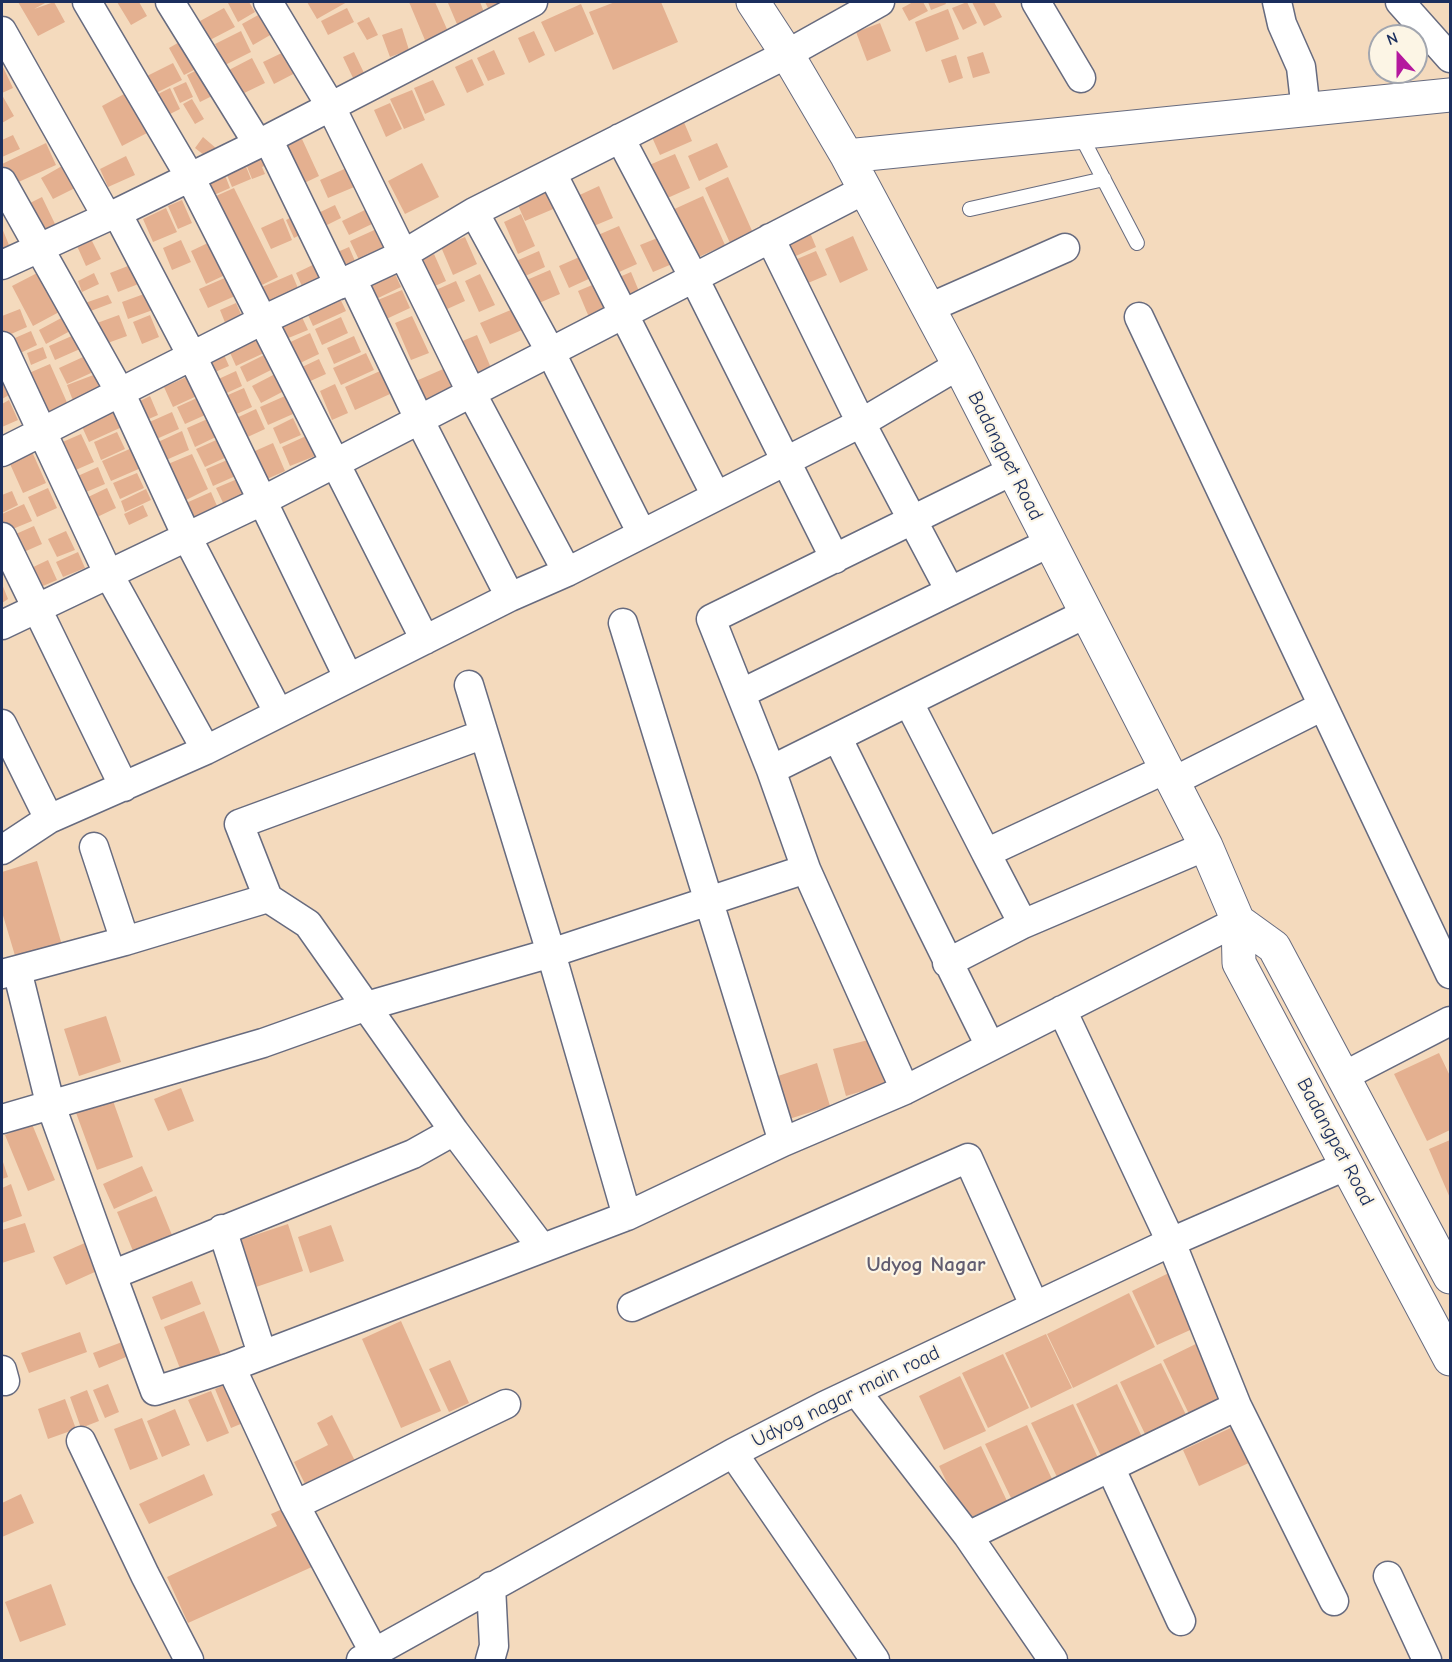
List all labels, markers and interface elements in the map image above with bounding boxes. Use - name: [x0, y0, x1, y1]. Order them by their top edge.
- north arrow: [1368, 24, 1428, 84]
- text: N: [1384, 29, 1400, 49]
- street label: Badangpet Road: [962, 388, 1048, 524]
- street label: Badangpet Road: [1291, 1074, 1379, 1210]
- district label: Udyog Nagar: [866, 1252, 986, 1278]
- street label: Udyog nagar main road: [748, 1341, 944, 1453]

